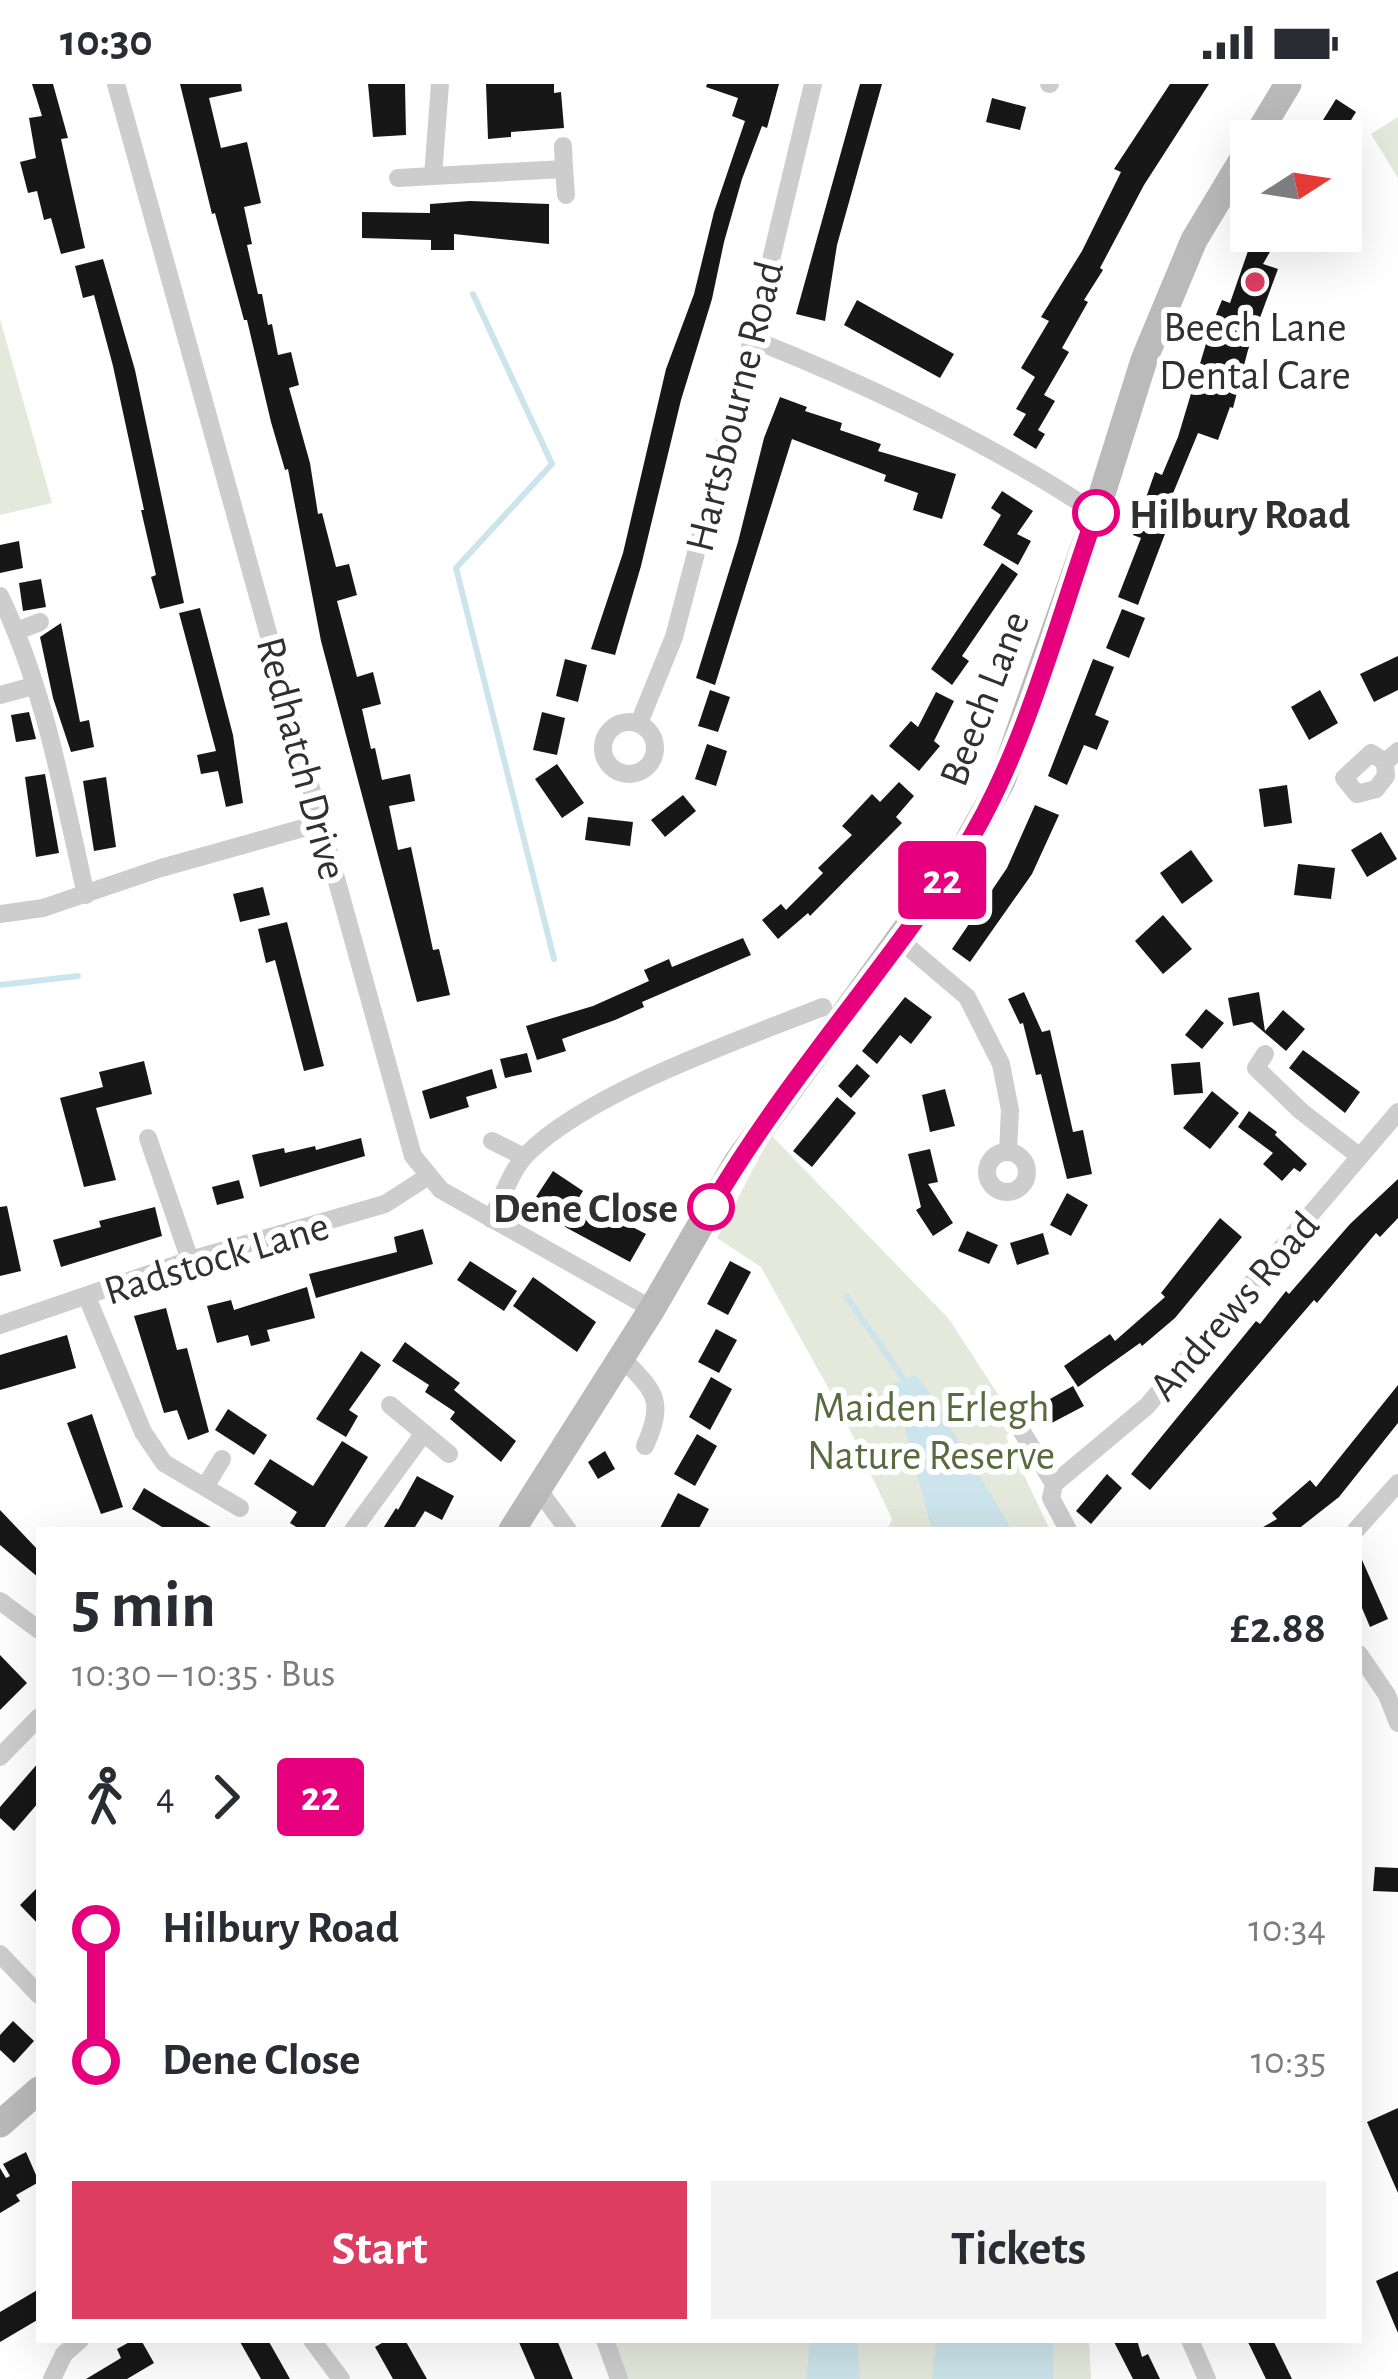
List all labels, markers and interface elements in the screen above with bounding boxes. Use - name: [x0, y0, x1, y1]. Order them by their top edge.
- text: 10:30: [60, 19, 153, 64]
- north arrow: [1230, 120, 1362, 252]
- map controls: [1230, 120, 1362, 252]
- street label: Hartsbourne Road: [679, 257, 791, 556]
- marker: Beech Lane Dental Care: [1242, 269, 1268, 295]
- place label: Beech Lane Dental Care: [1159, 307, 1351, 397]
- marker: Hilbury Road: [1074, 491, 1118, 535]
- place label: Hilbury Road: [1129, 494, 1350, 536]
- street label: Beech Lane: [932, 606, 1037, 792]
- street label: Redhatch Drive: [249, 633, 354, 884]
- line badge: 22: [888, 841, 996, 919]
- text: 22: [922, 859, 962, 901]
- marker: Dene Close: [689, 1185, 733, 1229]
- place label: Dene Close: [493, 1188, 678, 1230]
- street label: Andrews Road: [1142, 1204, 1327, 1409]
- street label: Radstock Lane: [99, 1205, 334, 1313]
- park label: Maiden Erlegh Nature Reserve: [807, 1387, 1055, 1477]
- text: 5 min: [72, 1573, 216, 1639]
- text: £2.88: [1230, 1606, 1326, 1651]
- text: 10:30 – 10:35 · Bus: [72, 1655, 335, 1694]
- icon: walk: [72, 1764, 138, 1830]
- icon: forward: [193, 1764, 259, 1830]
- text: 22: [301, 1776, 340, 1818]
- text: 4: [156, 1778, 175, 1817]
- text: Hilbury Road: [162, 1906, 399, 1951]
- text: 10:34: [1248, 1910, 1326, 1949]
- text: Dene Close: [162, 2038, 360, 2083]
- text: 10:35: [1251, 2042, 1326, 2081]
- button: Start: [72, 2181, 687, 2319]
- button: Tickets: [711, 2181, 1326, 2319]

